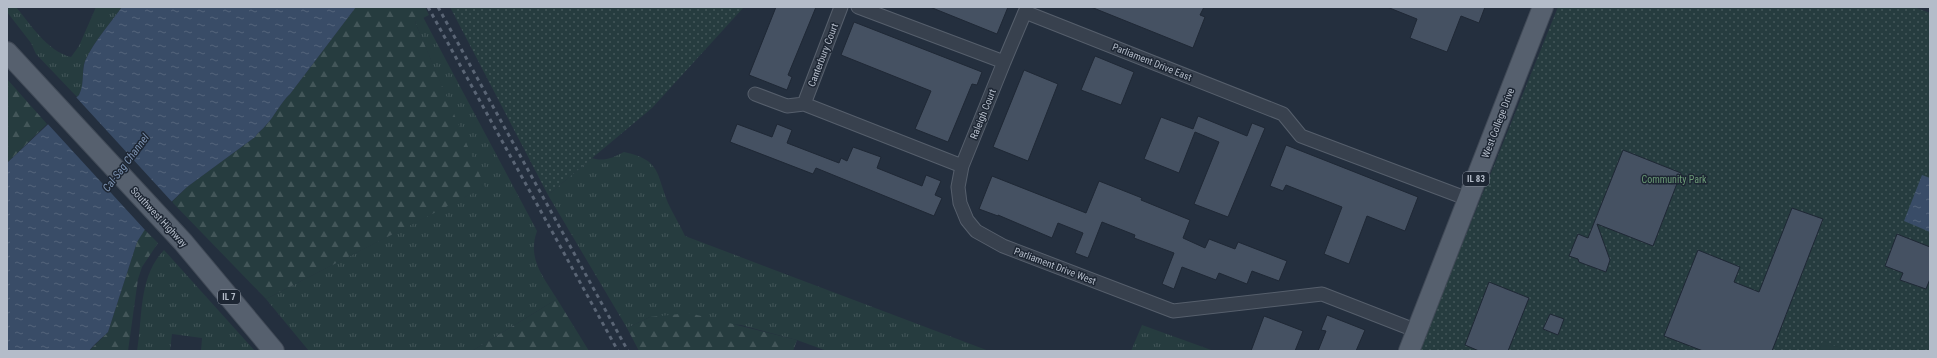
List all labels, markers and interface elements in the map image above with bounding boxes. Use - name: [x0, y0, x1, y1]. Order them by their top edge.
- street label: Canterbury Court: [806, 22, 840, 88]
- street label: Parliament Drive East: [1111, 41, 1193, 83]
- street label: West College Drive: [1480, 86, 1516, 159]
- street label: Raleigh Court: [968, 87, 998, 141]
- water label: Cal-Sag Channel: [100, 131, 152, 194]
- road number: IL 83: [1463, 172, 1489, 186]
- park label: Community Park: [1642, 174, 1707, 185]
- street label: Southwest Highway: [129, 185, 189, 249]
- street label: Parliament Drive West: [1012, 245, 1098, 287]
- road number: IL 7: [218, 290, 240, 304]

